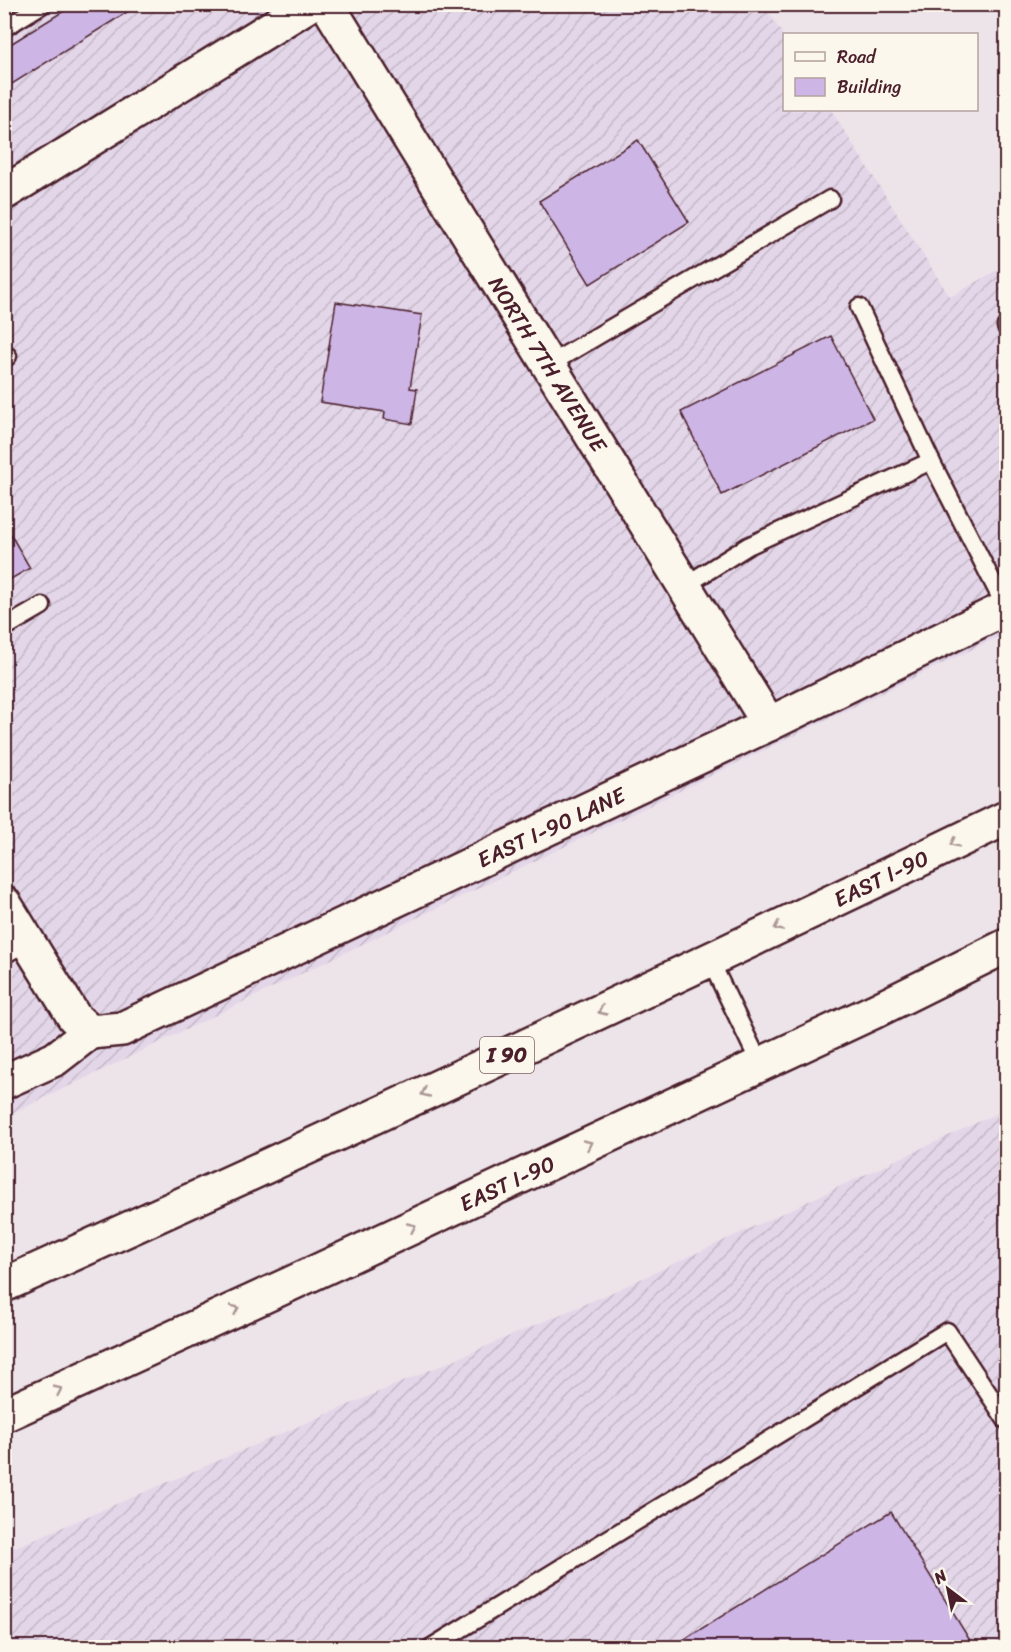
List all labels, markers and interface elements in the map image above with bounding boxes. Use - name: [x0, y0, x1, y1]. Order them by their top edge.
- legend: [783, 33, 978, 111]
- text: Road: [837, 41, 877, 73]
- text: Building: [837, 71, 901, 103]
- street label: NORTH 7TH AVENUE: [478, 268, 619, 462]
- street label: EAST I-90 LANE: [470, 775, 634, 879]
- one-way arrow: [949, 836, 960, 847]
- street label: EAST I-90: [827, 839, 936, 918]
- one-way arrow: [774, 920, 785, 932]
- one-way arrow: [597, 1003, 608, 1015]
- road number: I 90: [480, 1037, 534, 1073]
- one-way arrow: [421, 1086, 432, 1098]
- one-way arrow: [582, 1140, 593, 1152]
- street label: EAST I-90: [453, 1144, 562, 1223]
- one-way arrow: [405, 1222, 416, 1234]
- one-way arrow: [229, 1305, 240, 1317]
- one-way arrow: [51, 1386, 62, 1398]
- north arrow: [918, 1559, 978, 1619]
- text: N: [927, 1561, 953, 1592]

